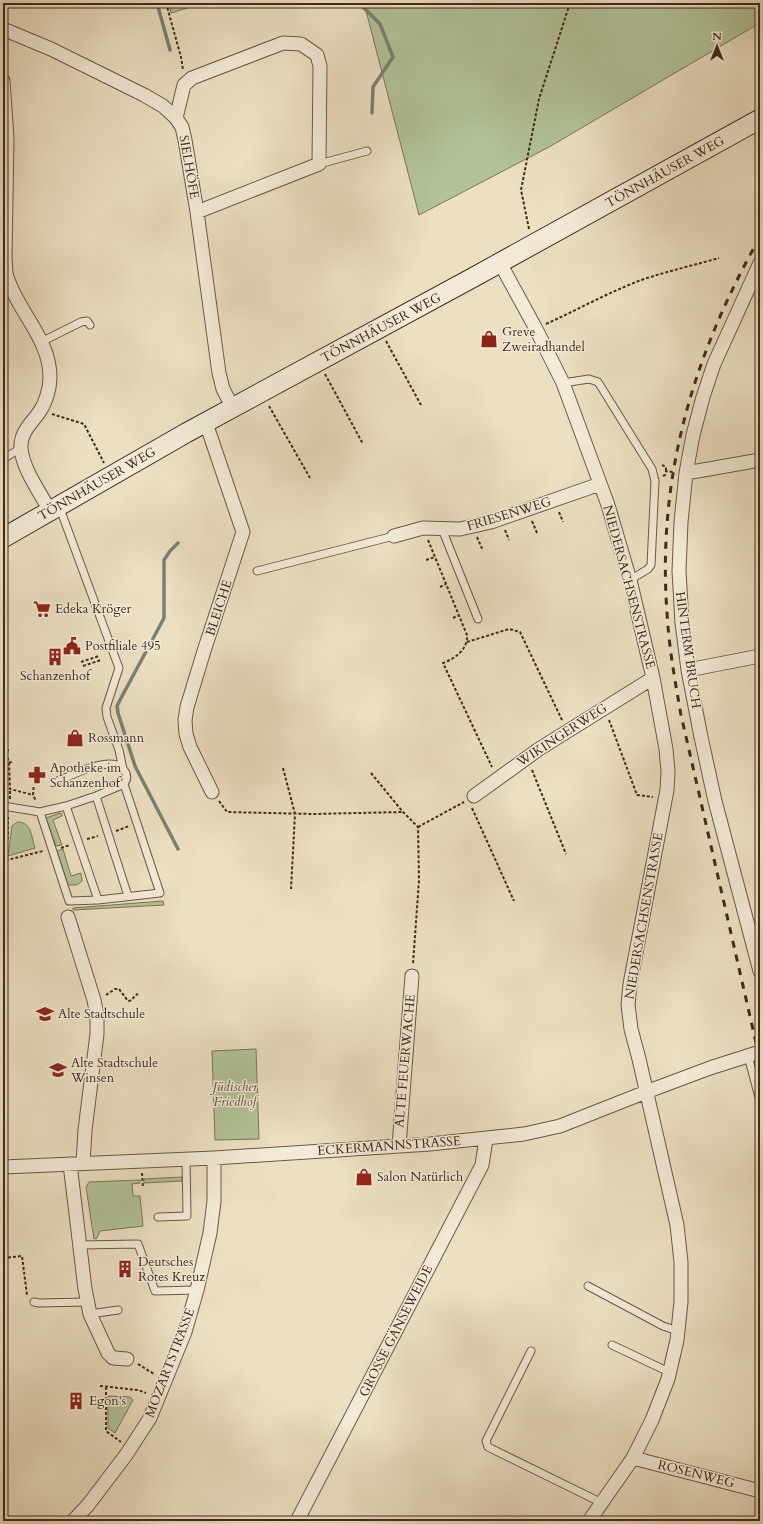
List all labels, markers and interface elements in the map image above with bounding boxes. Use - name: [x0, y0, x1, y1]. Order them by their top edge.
- north arrow: [697, 26, 737, 66]
- text: N: [712, 29, 722, 44]
- street label: TÖNNHÄUSER WEG: [602, 132, 728, 212]
- street label: SIELHÖFE: [175, 134, 203, 200]
- street label: TÖNNHÄUSER WEG: [318, 289, 444, 367]
- place label: Greve Zweiradhandel: [502, 323, 585, 356]
- shop icon: Greve Zweiradhandel: [479, 329, 499, 349]
- street label: TÖNNHÄUSER WEG: [35, 443, 159, 525]
- street label: FRIESENWEG: [465, 493, 553, 535]
- street label: NIEDERSACHSENSTRASSE: [598, 503, 660, 671]
- street label: BLEICHE: [201, 578, 237, 638]
- street label: HINTERM BRUCH: [671, 590, 705, 710]
- supermarket icon: Edeka Kröger: [32, 599, 52, 619]
- place label: Edeka Kröger: [55, 600, 132, 618]
- public building icon: Postfiliale 495: [62, 636, 82, 656]
- place label: Postfiliale 495: [85, 637, 161, 655]
- building icon: Schanzenhof: [45, 647, 65, 667]
- place label: Schanzenhof: [20, 667, 92, 685]
- street label: WIKINGERWEG: [513, 699, 611, 771]
- shop icon: Rossmann: [65, 728, 85, 748]
- place label: Rossmann: [88, 729, 145, 747]
- place label: Apotheke im Schanzenhof: [50, 759, 122, 792]
- pharmacy icon: Apotheke im Schanzenhof: [27, 765, 47, 785]
- street label: NIEDERSACHSENSTRASSE: [620, 831, 668, 1001]
- street label: ALTE FEUERWACHE: [390, 994, 420, 1128]
- school or university icon: Alte Stadtschule: [35, 1004, 55, 1024]
- place label: Alte Stadtschule: [58, 1005, 145, 1023]
- place label: Alte Stadtschule Winsen: [70, 1054, 158, 1087]
- school or university icon: Alte Stadtschule Winsen: [48, 1060, 68, 1080]
- park label: Jüdischer Friedhof: [210, 1078, 260, 1111]
- street label: ECKERMANNSTRASSE: [317, 1132, 461, 1160]
- shop icon: Salon Natürlich: [354, 1167, 374, 1187]
- place label: Salon Natürlich: [377, 1168, 463, 1186]
- place label: Deutsches Rotes Kreuz: [138, 1253, 205, 1286]
- building icon: Deutsches Rotes Kreuz: [115, 1259, 135, 1279]
- street label: GROSSE GÄNSEWEIDE: [355, 1262, 437, 1400]
- street label: MOZARTSTRASSE: [141, 1306, 199, 1420]
- building icon: Egon's: [66, 1391, 86, 1411]
- place label: Egon's: [89, 1392, 126, 1410]
- street label: ROSENWEG: [656, 1456, 736, 1492]

